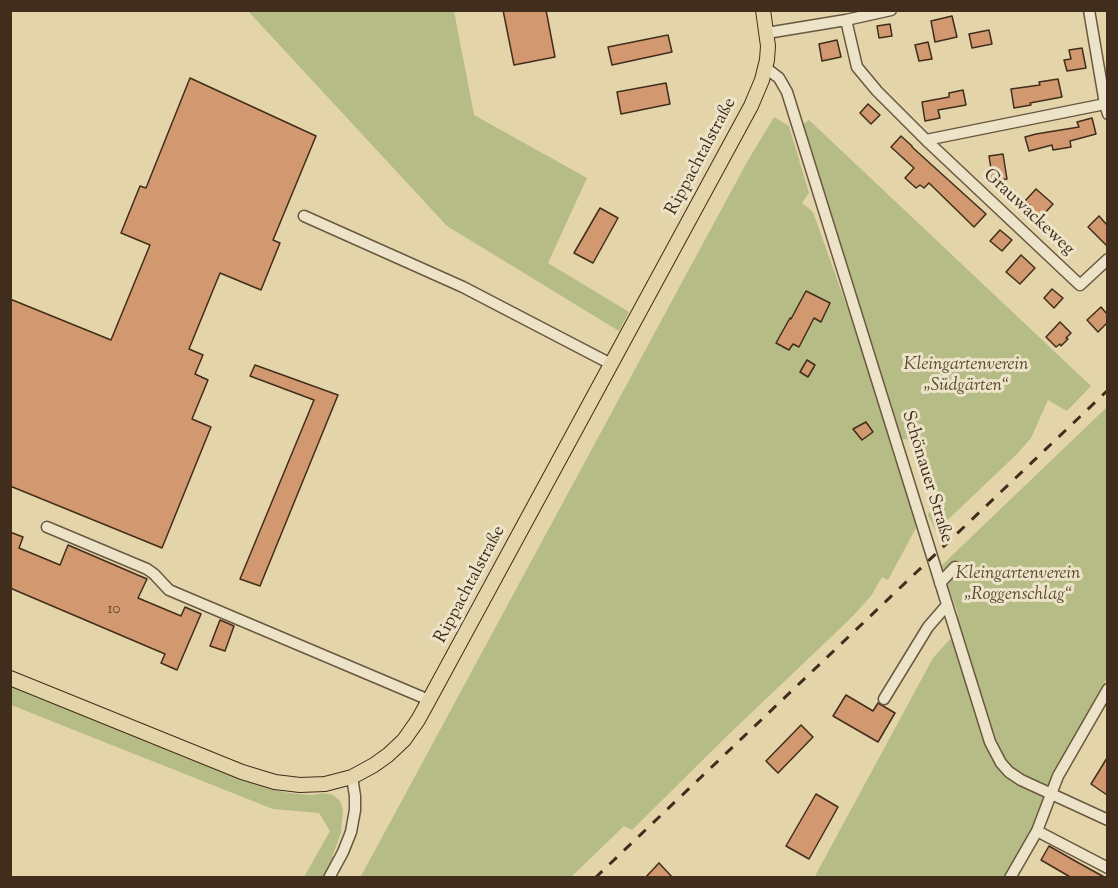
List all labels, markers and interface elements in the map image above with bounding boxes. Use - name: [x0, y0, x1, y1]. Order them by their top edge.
- street label: Rippachtalstraße: [662, 95, 742, 219]
- street label: Grauwackeweg: [978, 165, 1078, 261]
- park label: Kleingartenverein „Südgärten“: [903, 355, 1029, 398]
- street label: Schönauer Straße: [896, 408, 956, 546]
- street label: Rippachtalstraße: [431, 523, 511, 647]
- park label: Kleingartenverein „Roggenschlag“: [955, 564, 1081, 606]
- house number: 10: [108, 601, 120, 619]

